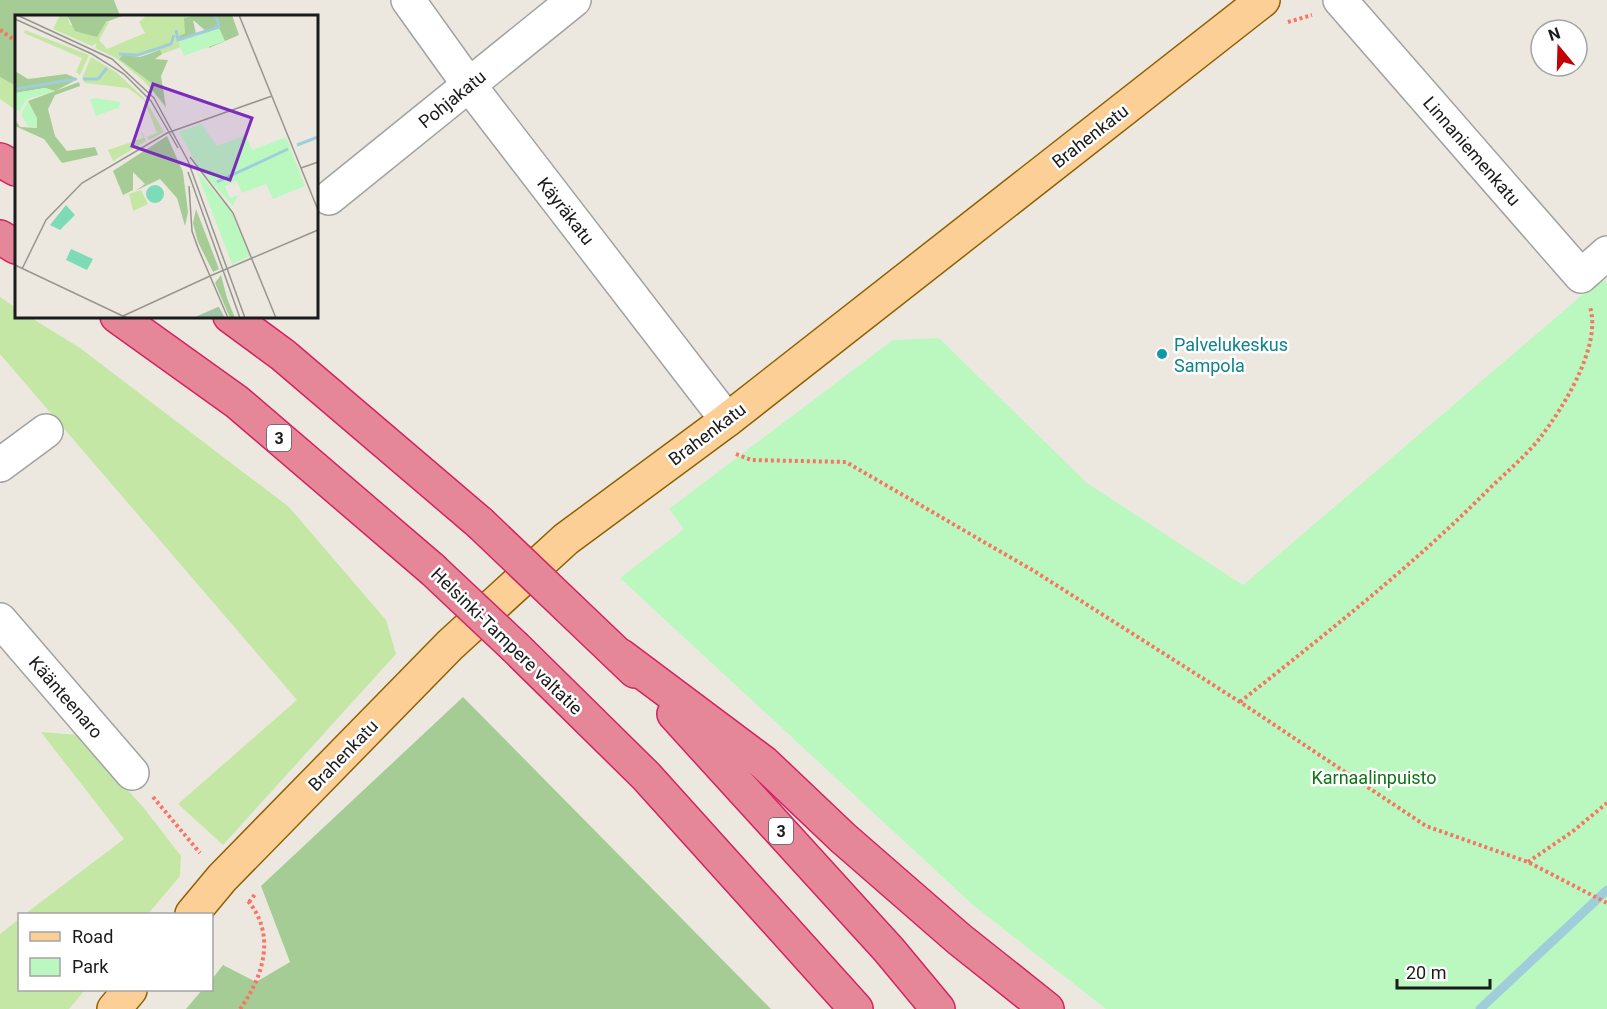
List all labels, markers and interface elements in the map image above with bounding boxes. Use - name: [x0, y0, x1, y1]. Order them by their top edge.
- inset map: [15, 15, 318, 318]
- north arrow: [1529, 18, 1589, 78]
- text: N: [1546, 23, 1563, 45]
- street label: Pohjakatu: [414, 66, 490, 132]
- street label: Linnaniemenkatu: [1419, 92, 1525, 210]
- street label: Brahenkatu: [1048, 100, 1132, 172]
- street label: Käyräkatu: [533, 173, 599, 249]
- place label: Palvelukeskus Sampola: [1174, 334, 1288, 376]
- marker: Palvelukeskus Sampola: [1155, 347, 1169, 361]
- street label: Brahenkatu: [664, 398, 750, 470]
- road number: 3: [267, 425, 291, 451]
- street label: Helsinki-Tampere valtatie: [427, 563, 587, 719]
- street label: Käänteenaro: [25, 652, 107, 742]
- street label: Brahenkatu: [304, 715, 382, 795]
- park label: Karnaalinpuisto: [1311, 767, 1437, 788]
- road number: 3: [769, 818, 793, 844]
- legend: [18, 913, 213, 991]
- text: Road: [72, 926, 113, 947]
- scale bar: [1397, 952, 1490, 990]
- text: Park: [72, 956, 109, 977]
- text: 20 m: [1406, 962, 1446, 983]

